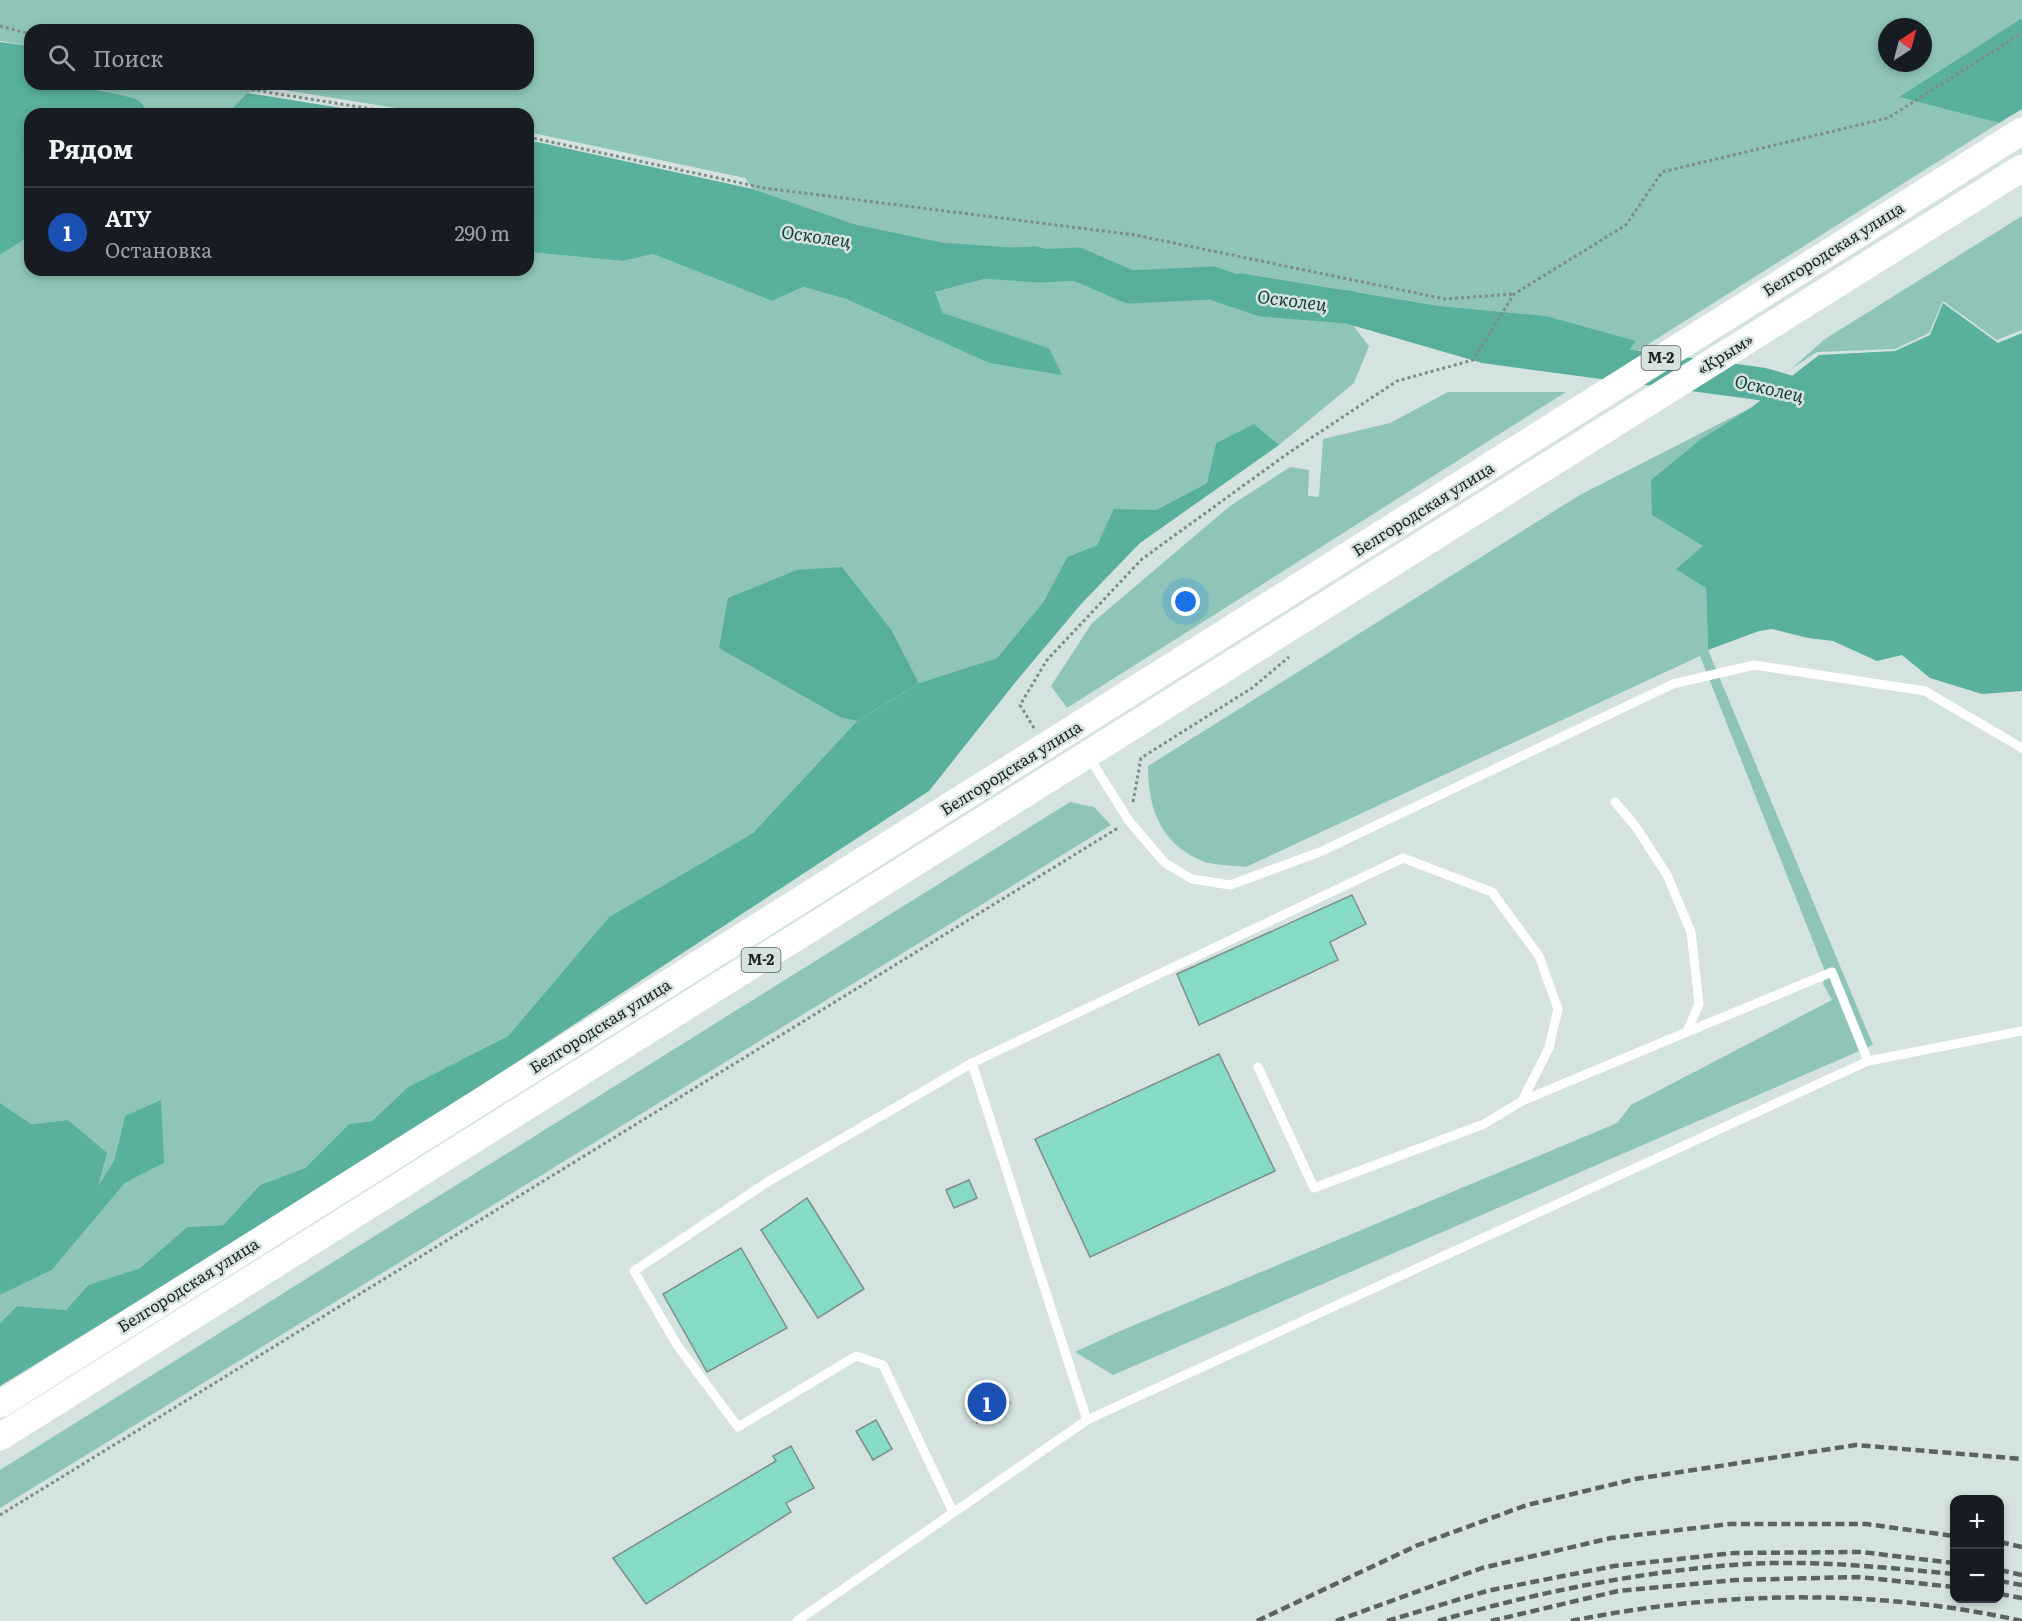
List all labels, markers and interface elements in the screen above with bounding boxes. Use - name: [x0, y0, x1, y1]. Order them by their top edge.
- north arrow: [1878, 18, 1932, 72]
- search box: [24, 24, 534, 90]
- icon: search: [45, 41, 78, 74]
- text: Поиск: [93, 41, 163, 74]
- text: Рядом: [48, 128, 133, 167]
- street label: Белгородская улица: [1757, 195, 1908, 301]
- text: АТУ: [105, 201, 151, 234]
- text: 1: [63, 217, 72, 247]
- text: 290 m: [454, 217, 510, 247]
- water label: Осколец: [780, 217, 853, 254]
- text: Остановка: [105, 234, 212, 264]
- water label: Осколец: [1256, 282, 1329, 317]
- street label: «Крым»: [1692, 326, 1757, 380]
- road number: М-2: [1642, 346, 1680, 370]
- water label: Осколец: [1732, 367, 1807, 409]
- street label: Белгородская улица: [1347, 455, 1498, 561]
- your location: [1171, 587, 1200, 616]
- street label: Белгородская улица: [935, 714, 1086, 820]
- road number: М-2: [742, 948, 780, 972]
- street label: Белгородская улица: [524, 972, 675, 1078]
- street label: Белгородская улица: [112, 1231, 263, 1337]
- pin: 1: [968, 1380, 1006, 1424]
- map controls: [1950, 1495, 2004, 1603]
- button: +: [1950, 1495, 2004, 1549]
- button: −: [1950, 1549, 2004, 1603]

